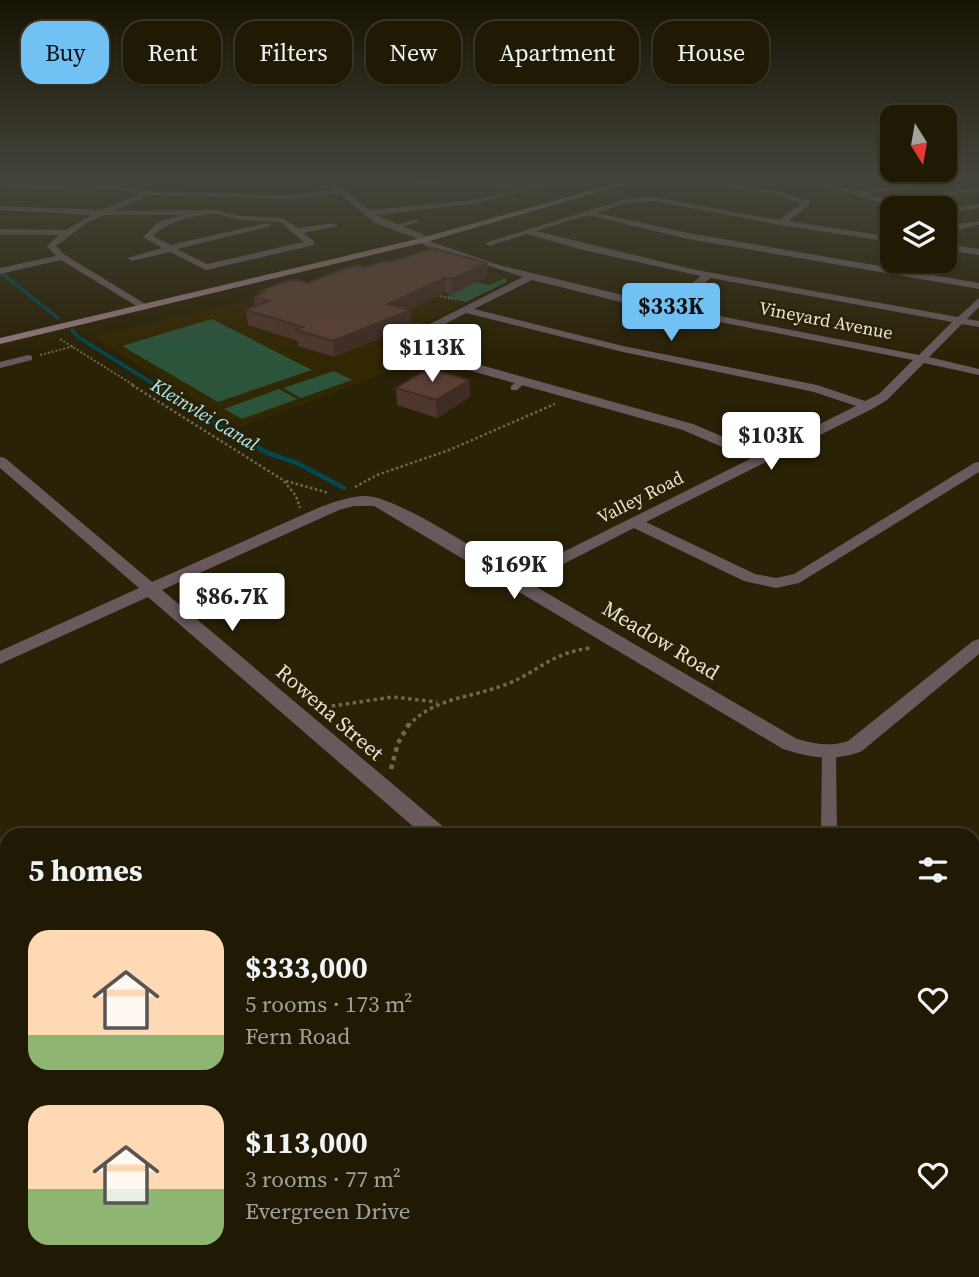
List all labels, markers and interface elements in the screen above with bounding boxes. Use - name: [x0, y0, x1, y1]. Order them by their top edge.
- chip: Buy: [21, 21, 109, 84]
- chip: Rent: [123, 21, 221, 84]
- chip: Filters: [235, 21, 352, 84]
- chip: New: [366, 21, 461, 84]
- chip: Apartment: [475, 21, 639, 84]
- chip: House: [653, 21, 769, 84]
- north arrow: [880, 105, 957, 182]
- map controls: [880, 105, 957, 273]
- button: layers: [880, 196, 957, 273]
- pin: $333K: [622, 284, 720, 343]
- text: $333K: [638, 290, 704, 322]
- street label: Vineyard Avenue: [757, 295, 895, 345]
- pin: $113K: [383, 324, 481, 384]
- text: $113K: [399, 331, 465, 363]
- water label: Kleinvlei Canal: [145, 371, 264, 457]
- pin: $103K: [722, 412, 820, 472]
- text: $103K: [738, 419, 804, 451]
- street label: Valley Road: [593, 465, 687, 529]
- pin: $169K: [465, 542, 563, 601]
- text: $169K: [481, 548, 547, 580]
- pin: $86.7K: [175, 574, 289, 633]
- text: $86.7K: [196, 580, 268, 612]
- street label: Meadow Road: [597, 594, 725, 686]
- street label: Rowena Street: [270, 657, 390, 767]
- text: 5 homes: [28, 850, 143, 891]
- icon: filters: [914, 851, 952, 889]
- text: $333,000: [245, 947, 368, 988]
- icon: home: [84, 958, 168, 1042]
- icon: heart: [914, 981, 952, 1019]
- text: 5 rooms · 173 m²: [245, 988, 412, 1020]
- text: Fern Road: [245, 1020, 350, 1052]
- text: $113,000: [245, 1122, 368, 1163]
- icon: home: [84, 1133, 168, 1217]
- icon: heart: [914, 1156, 952, 1194]
- text: 3 rooms · 77 m²: [245, 1163, 401, 1195]
- text: Evergreen Drive: [245, 1195, 410, 1227]

